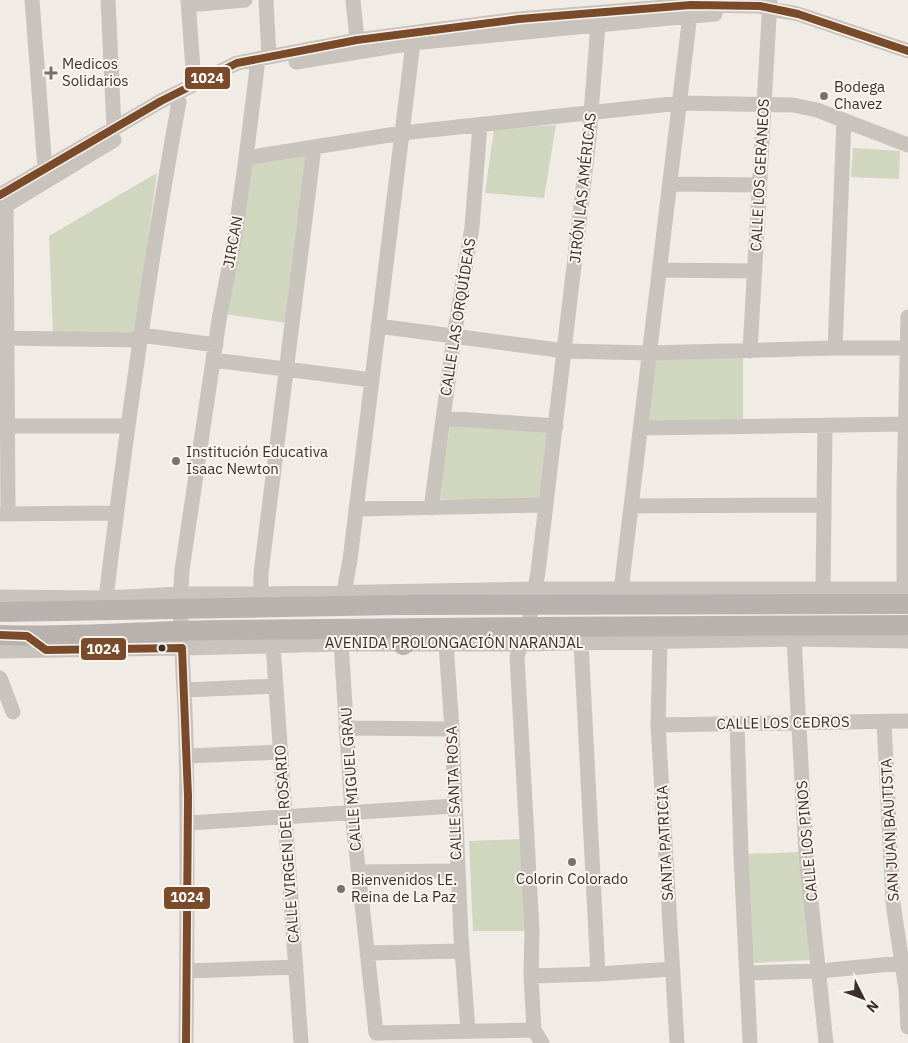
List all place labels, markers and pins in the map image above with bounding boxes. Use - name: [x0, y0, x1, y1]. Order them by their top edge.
- place label: Medicos Solidarios: [62, 54, 129, 90]
- marker: Medicos Solidarios: [44, 66, 58, 80]
- place label: Bodega Chavez: [834, 77, 885, 113]
- marker: Bodega Chavez: [818, 90, 830, 102]
- place label: Institución Educativa Isaac Newton: [186, 442, 328, 478]
- marker: Institución Educativa Isaac Newton: [170, 455, 182, 467]
- unlabelled marker: [157, 643, 167, 653]
- marker: Colorin Colorado: [566, 856, 578, 868]
- place label: Colorin Colorado: [516, 869, 628, 888]
- place label: Bienvenidos LE. Reina de La Paz: [351, 870, 457, 906]
- marker: Bienvenidos LE. Reina de La Paz: [335, 883, 347, 895]

